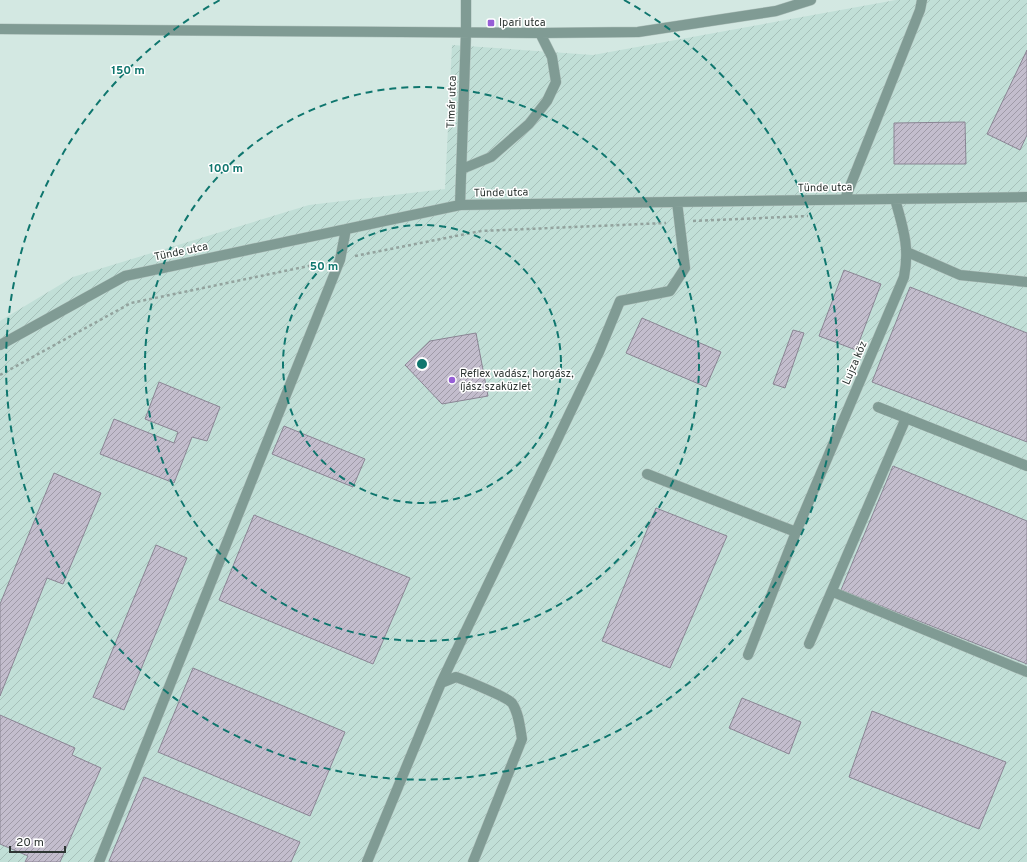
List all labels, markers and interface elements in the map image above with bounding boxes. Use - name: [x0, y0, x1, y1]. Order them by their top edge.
- place label: Ipari utca: [499, 16, 546, 30]
- marker: Ipari utca: [486, 18, 496, 28]
- text: 150 m: [111, 63, 145, 79]
- street label: Timár utca: [444, 75, 460, 129]
- text: 100 m: [209, 161, 243, 177]
- street label: Tünde utca: [798, 181, 853, 195]
- street label: Tünde utca: [474, 186, 529, 200]
- street label: Tünde utca: [153, 239, 209, 265]
- text: 50 m: [310, 259, 338, 275]
- street label: Lujza köz: [839, 339, 871, 387]
- centre of rings: [415, 357, 429, 371]
- place label: Reflex vadász, horgász, íjász szaküzlet: [460, 367, 574, 394]
- marker: Reflex vadász, horgász, íjász szaküzlet: [447, 375, 457, 385]
- scale bar: [10, 828, 65, 854]
- text: 20 m: [16, 835, 44, 851]

